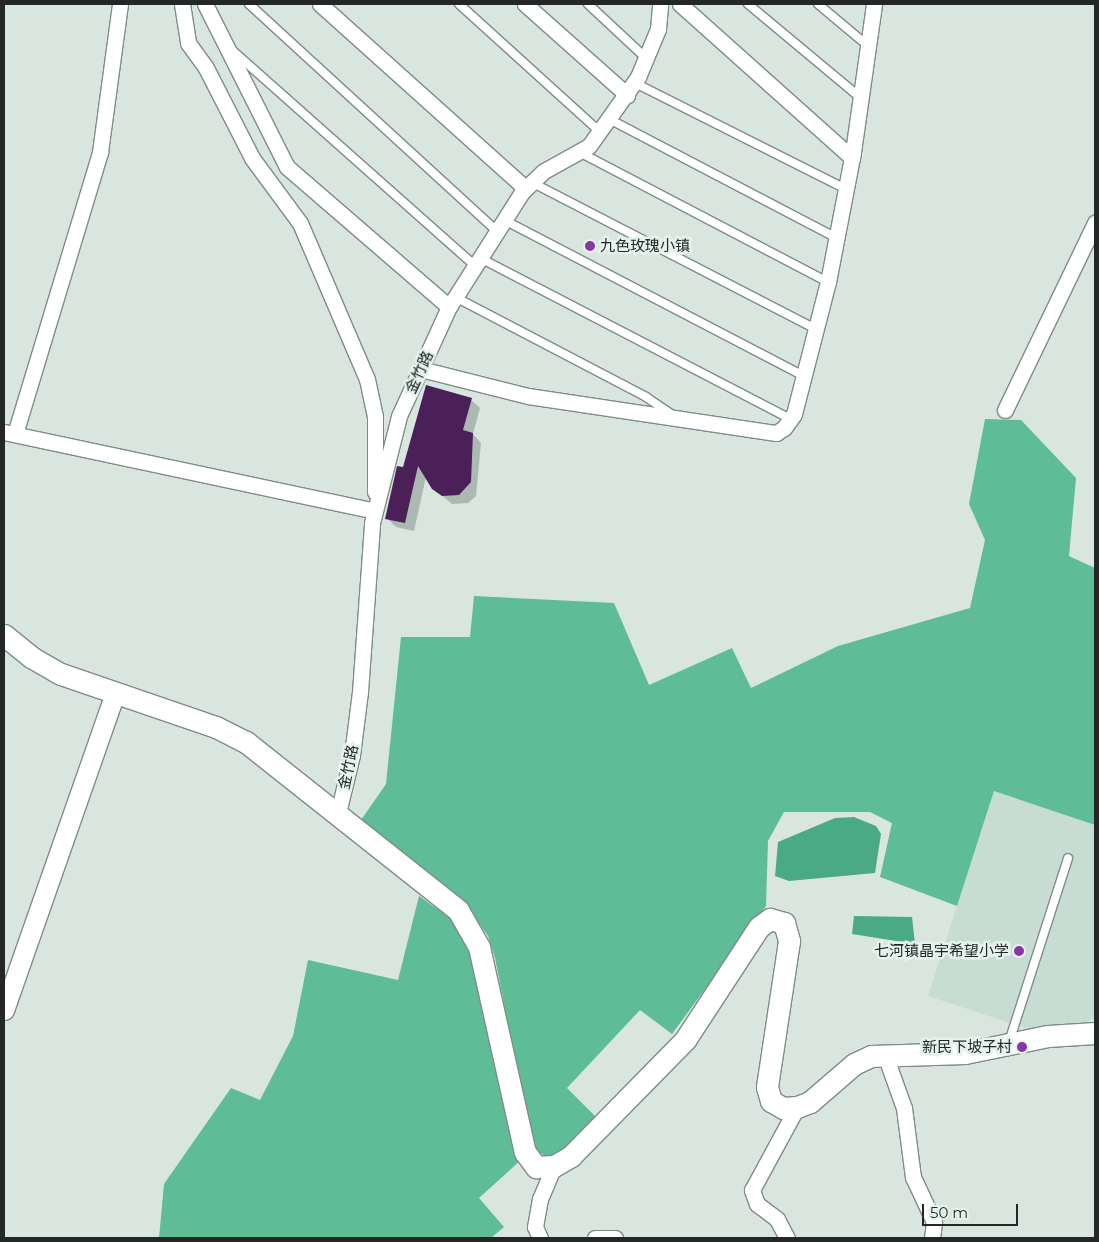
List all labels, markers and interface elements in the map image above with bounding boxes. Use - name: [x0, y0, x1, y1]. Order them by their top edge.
- place label: 九色玫瑰小镇: [600, 237, 690, 255]
- marker: 九色玫瑰小镇: [584, 240, 596, 252]
- street label: 金竹路: [401, 348, 437, 396]
- street label: 金竹路: [335, 743, 361, 791]
- place label: 七河镇晶宇希望小学: [874, 942, 1009, 960]
- marker: 七河镇晶宇希望小学: [1013, 945, 1025, 957]
- place label: 新民下坡子村: [922, 1038, 1012, 1056]
- marker: 新民下坡子村: [1016, 1041, 1028, 1053]
- scale bar: [924, 1194, 1020, 1226]
- text: 50 m: [930, 1203, 968, 1222]

